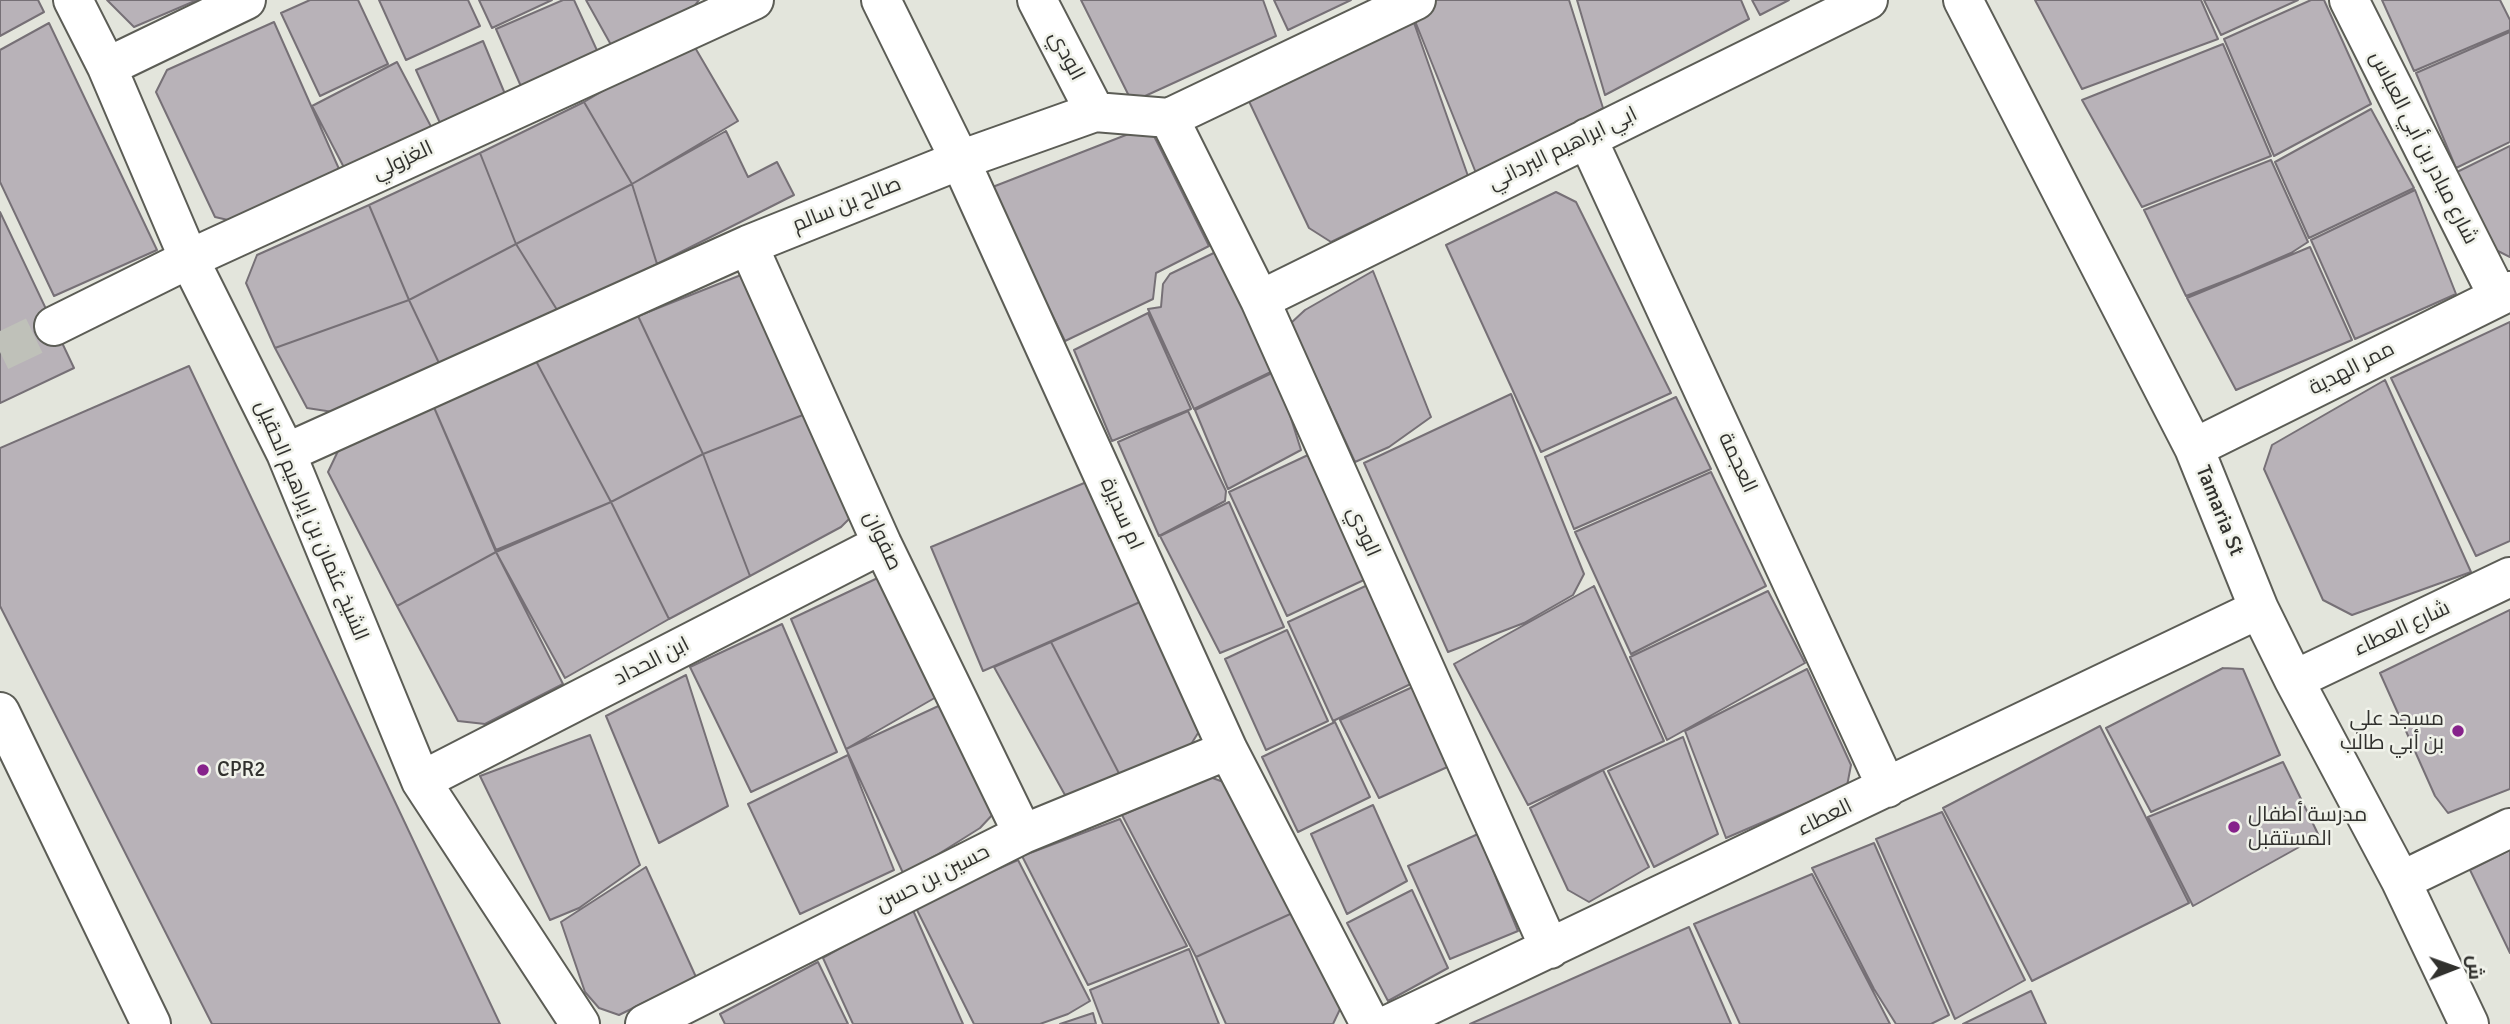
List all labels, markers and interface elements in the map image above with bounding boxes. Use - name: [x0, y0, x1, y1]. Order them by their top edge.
- street label: الودي: [1043, 27, 1089, 85]
- street label: شارع مبادر بن أبي العباس: [2363, 47, 2483, 249]
- street label: ابي ابراهيم البرداني: [1484, 102, 1642, 196]
- street label: الغزولي: [369, 136, 437, 186]
- street label: صالح بن سالم: [789, 172, 905, 238]
- street label: ممر الهدية: [2305, 337, 2399, 401]
- street label: الشيخ عثمان بن إبراهيم الحقيل: [249, 397, 373, 645]
- street label: العجمة: [1712, 429, 1762, 497]
- street label: Tamaria St: [2190, 462, 2248, 560]
- street label: ام سديرة: [1094, 474, 1148, 554]
- street label: الودي: [1341, 503, 1385, 561]
- street label: صفوان: [857, 507, 907, 575]
- street label: شارع العطاء: [2350, 596, 2454, 662]
- street label: ابن الحداد: [610, 632, 694, 692]
- place label: مسجد علي بن أبي طالب: [2340, 706, 2444, 756]
- marker: مسجد علي بن أبي طالب: [2450, 723, 2466, 739]
- place label: CPR2: [217, 757, 266, 783]
- marker: CPR2: [195, 762, 211, 778]
- street label: العطاء: [1793, 794, 1857, 842]
- place label: مدرسة أطفال المستقبل: [2248, 802, 2367, 852]
- marker: مدرسة أطفال المستقبل: [2226, 819, 2242, 835]
- street label: حسين بن حسن: [872, 840, 994, 918]
- north arrow: [2419, 933, 2489, 1003]
- text: ش: [2463, 955, 2487, 980]

